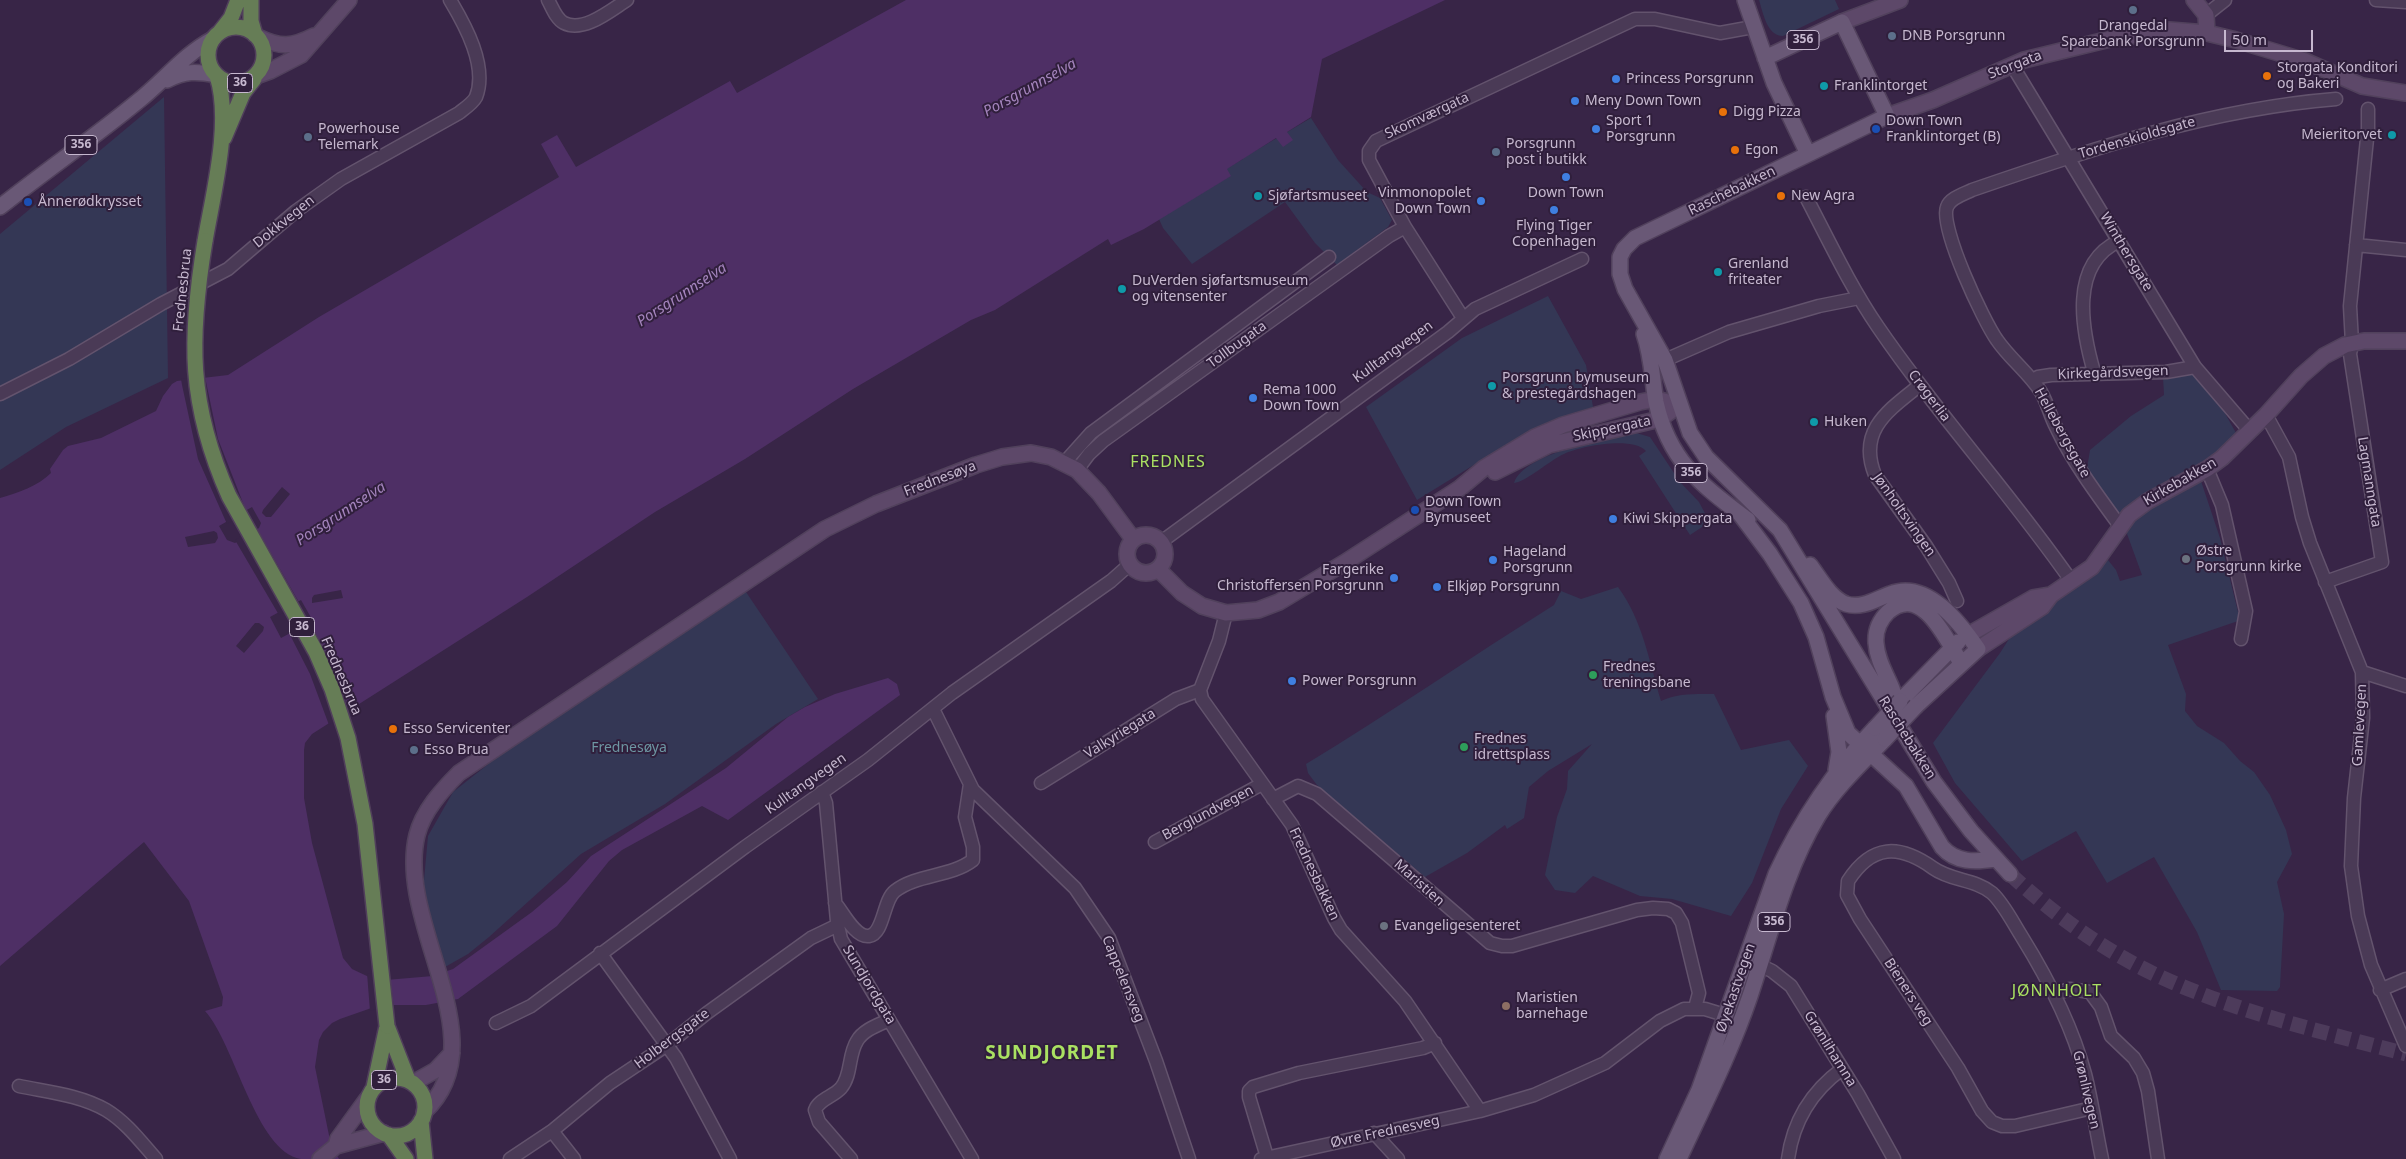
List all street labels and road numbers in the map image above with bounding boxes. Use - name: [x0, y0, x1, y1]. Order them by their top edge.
- road number: 356: [1787, 30, 1819, 50]
- street label: Storgata: [1986, 47, 2044, 83]
- road number: 36: [228, 74, 252, 92]
- street label: Skomværgata: [1382, 89, 1472, 143]
- street label: Tordenskioldsgate: [2077, 113, 2197, 163]
- road number: 356: [65, 136, 97, 154]
- street label: Raschebakken: [1686, 163, 1778, 219]
- street label: Dokkvegen: [250, 192, 318, 252]
- street label: Winthersgate: [2096, 210, 2156, 294]
- street label: Frednesbrua: [170, 248, 196, 332]
- street label: Kulltangvegen: [1350, 317, 1436, 387]
- street label: Tollbugata: [1204, 318, 1270, 372]
- street label: Kirkegårdsvegen: [2057, 363, 2169, 383]
- street label: Crøgerlia: [1904, 367, 1954, 425]
- street label: Hellebergsgate: [2030, 385, 2094, 481]
- street label: Skippergata: [1572, 413, 1652, 445]
- street label: Lagmanngata: [2354, 436, 2384, 528]
- street label: Kirkebakken: [2141, 454, 2219, 510]
- street label: Frednesøya: [902, 458, 978, 500]
- road number: 356: [1675, 463, 1707, 482]
- street label: Jønholtsvingen: [1869, 470, 1939, 560]
- road number: 36: [290, 618, 314, 636]
- street label: Frednesbrua: [317, 634, 365, 718]
- street label: Gamlevegen: [2349, 683, 2371, 767]
- street label: Raschebakken: [1875, 693, 1939, 783]
- street label: Valkyriegata: [1081, 705, 1159, 763]
- street label: Kulltangvegen: [762, 750, 850, 818]
- street label: Berglundvegen: [1159, 782, 1257, 844]
- street label: Frednesbakken: [1285, 825, 1343, 923]
- street label: Maristien: [1390, 856, 1448, 910]
- road number: 356: [1758, 912, 1790, 932]
- street label: Cappelensveg: [1098, 933, 1148, 1025]
- street label: Øyekastvegen: [1713, 941, 1759, 1035]
- street label: Sundjordgata: [839, 942, 899, 1028]
- street label: Bieners veg: [1880, 955, 1936, 1029]
- street label: Holbergsgate: [631, 1005, 713, 1073]
- street label: Grønlihamna: [1800, 1008, 1860, 1090]
- street label: Grønlivegen: [2069, 1049, 2103, 1131]
- road number: 36: [372, 1070, 396, 1090]
- street label: Øvre Frednesveg: [1329, 1112, 1441, 1152]

